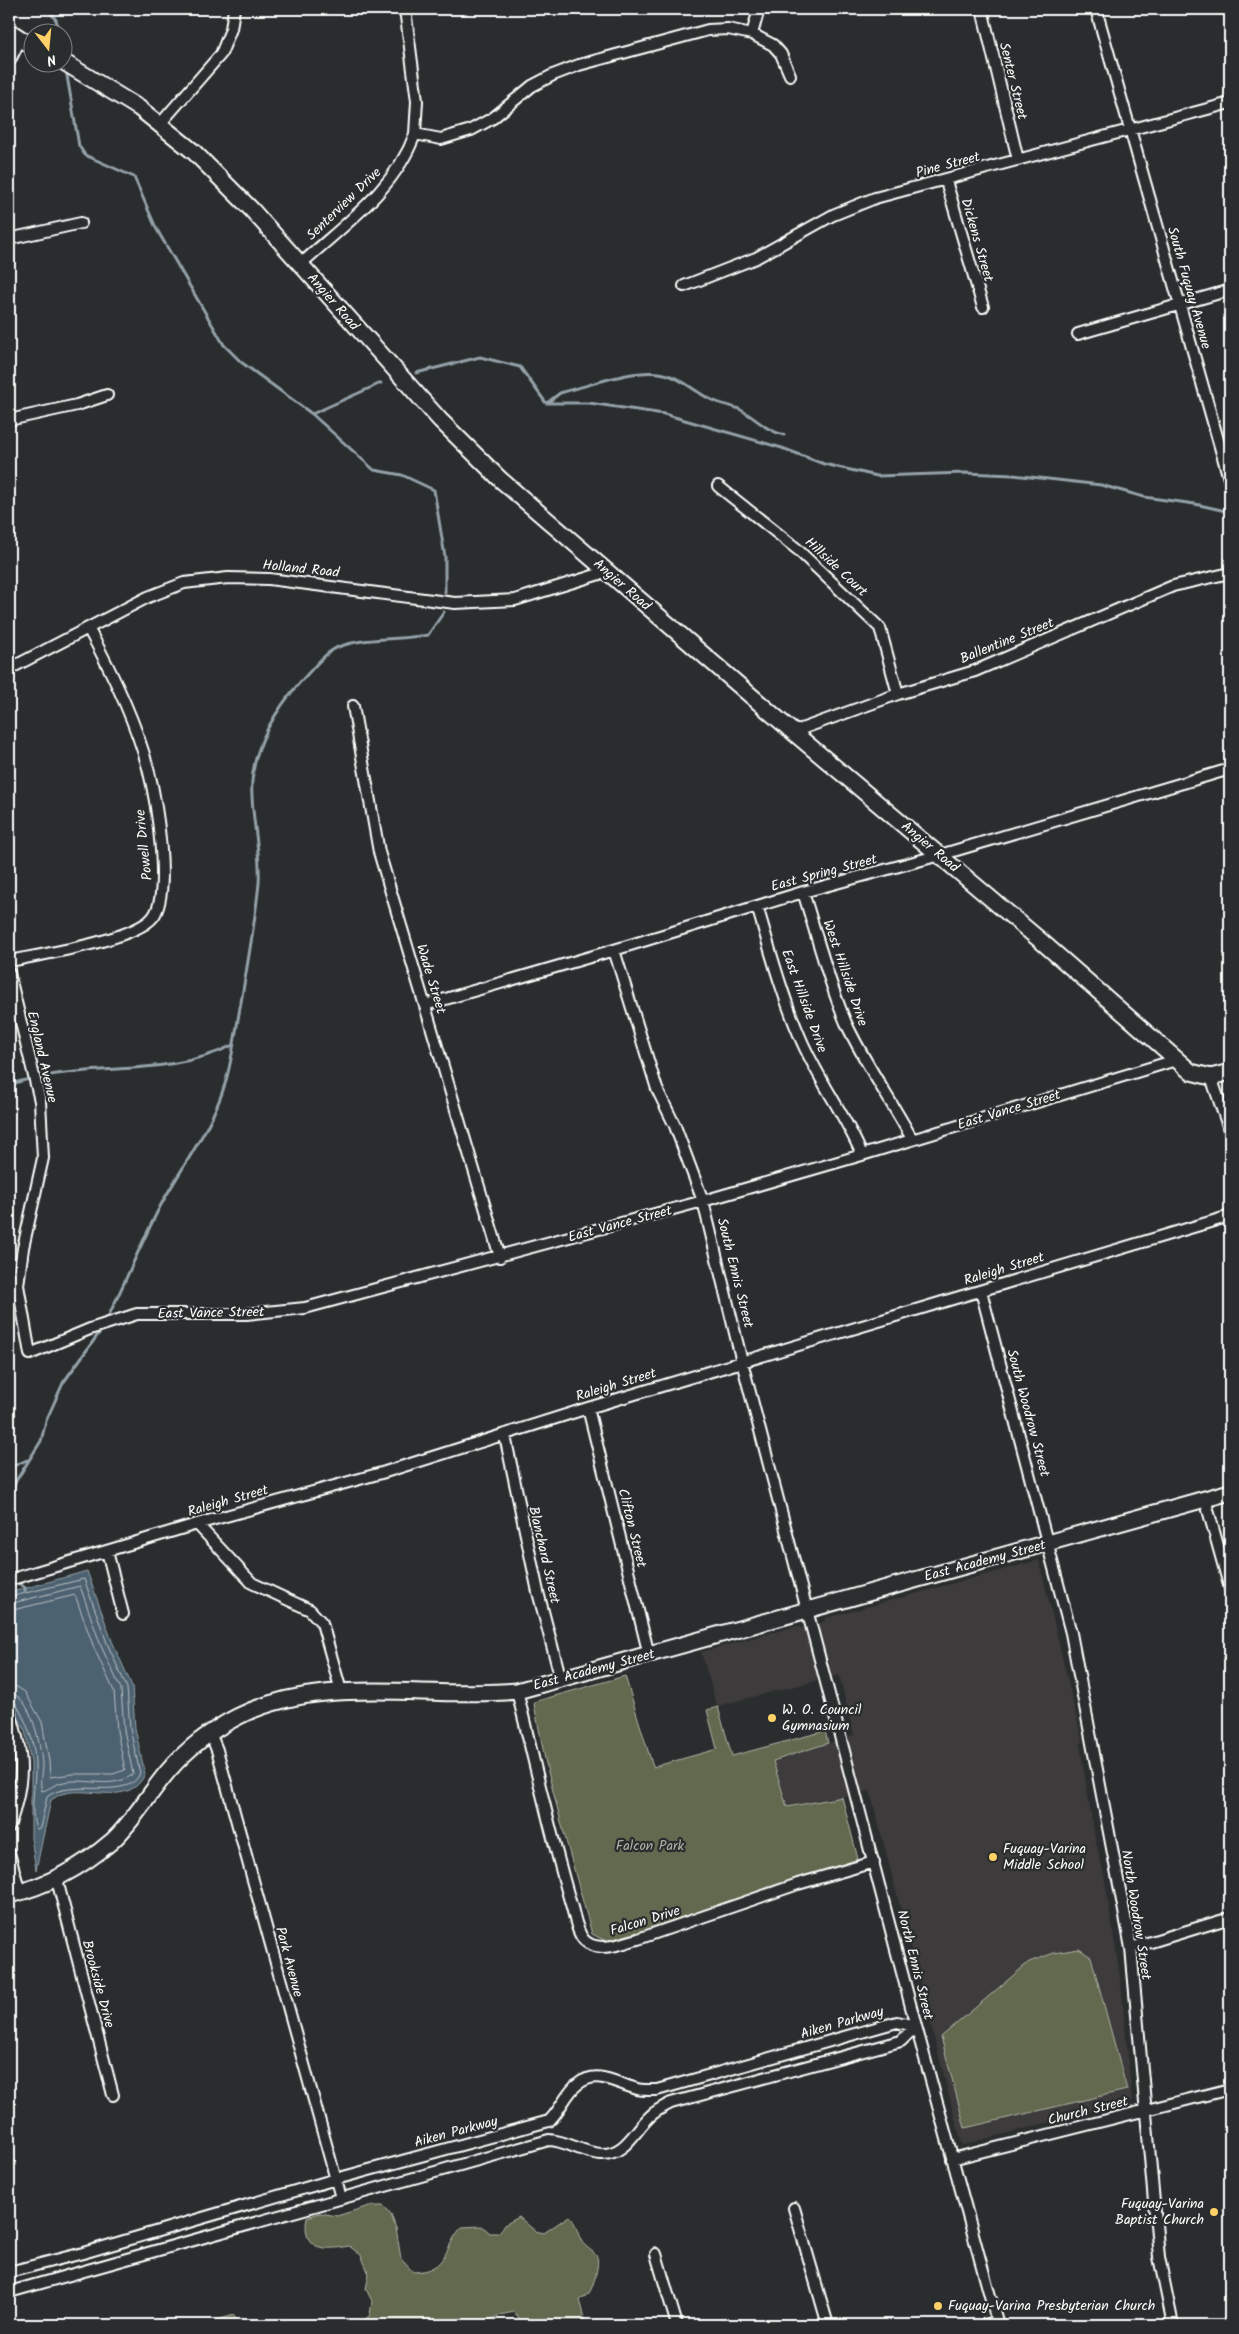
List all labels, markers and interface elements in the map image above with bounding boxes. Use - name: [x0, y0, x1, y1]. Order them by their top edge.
- north arrow: [22, 22, 72, 72]
- street label: Senter Street: [993, 40, 1033, 122]
- text: N: [44, 48, 59, 71]
- street label: Pine Street: [913, 146, 983, 184]
- street label: Senterview Drive: [301, 162, 387, 246]
- street label: Dickens Street: [955, 196, 1000, 285]
- street label: South Fuquay Avenue: [1161, 224, 1217, 352]
- street label: Angier Road: [302, 268, 365, 337]
- street label: Hillside Court: [800, 532, 873, 602]
- street label: Holland Road: [261, 554, 342, 584]
- street label: Angier Road: [588, 554, 657, 617]
- street label: Ballentine Street: [957, 612, 1058, 670]
- street label: Powell Drive: [129, 808, 159, 882]
- street label: Angier Road: [896, 816, 965, 879]
- street label: East Spring Street: [768, 848, 880, 898]
- street label: West Hillside Drive: [816, 917, 874, 1030]
- street label: Wade Street: [410, 941, 452, 1017]
- street label: East Hillside Drive: [775, 946, 833, 1056]
- street label: England Avenue: [21, 1009, 63, 1106]
- street label: East Vance Street: [955, 1084, 1064, 1136]
- street label: East Vance Street: [566, 1199, 675, 1248]
- street label: South Ennis Street: [711, 1216, 759, 1331]
- street label: Raleigh Street: [961, 1246, 1047, 1292]
- street label: East Vance Street: [157, 1301, 265, 1325]
- street label: South Woodrow Street: [1000, 1347, 1056, 1480]
- street label: Raleigh Street: [573, 1362, 659, 1408]
- street label: Raleigh Street: [185, 1479, 272, 1523]
- street label: Clifton Street: [612, 1486, 653, 1570]
- street label: Blanchard Street: [522, 1504, 566, 1606]
- street label: East Academy Street: [922, 1534, 1049, 1588]
- street label: East Academy Street: [531, 1643, 658, 1697]
- place label: W. O. Council Gymnasium: [782, 1699, 862, 1737]
- marker: W. O. Council Gymnasium: [766, 1712, 778, 1724]
- park label: Falcon Park: [616, 1835, 685, 1857]
- place label: Fuquay-Varina Middle School: [1003, 1838, 1086, 1876]
- street label: North Woodrow Street: [1115, 1849, 1157, 1982]
- marker: Fuquay-Varina Middle School: [987, 1851, 999, 1863]
- street label: Falcon Drive: [607, 1900, 683, 1942]
- street label: North Ennis Street: [891, 1908, 939, 2023]
- street label: Park Avenue: [269, 1924, 309, 2000]
- street label: Brookside Drive: [76, 1938, 120, 2031]
- street label: Aiken Parkway: [798, 2000, 887, 2045]
- street label: Church Street: [1045, 2090, 1131, 2132]
- street label: Aiken Parkway: [412, 2110, 501, 2154]
- place label: Fuquay-Varina Baptist Church: [1115, 2193, 1204, 2231]
- marker: Fuquay-Varina Baptist Church: [1208, 2206, 1220, 2218]
- place label: Fuquay-Varina Presbyterian Church: [948, 2295, 1155, 2317]
- marker: Fuquay-Varina Presbyterian Church: [932, 2300, 944, 2312]

